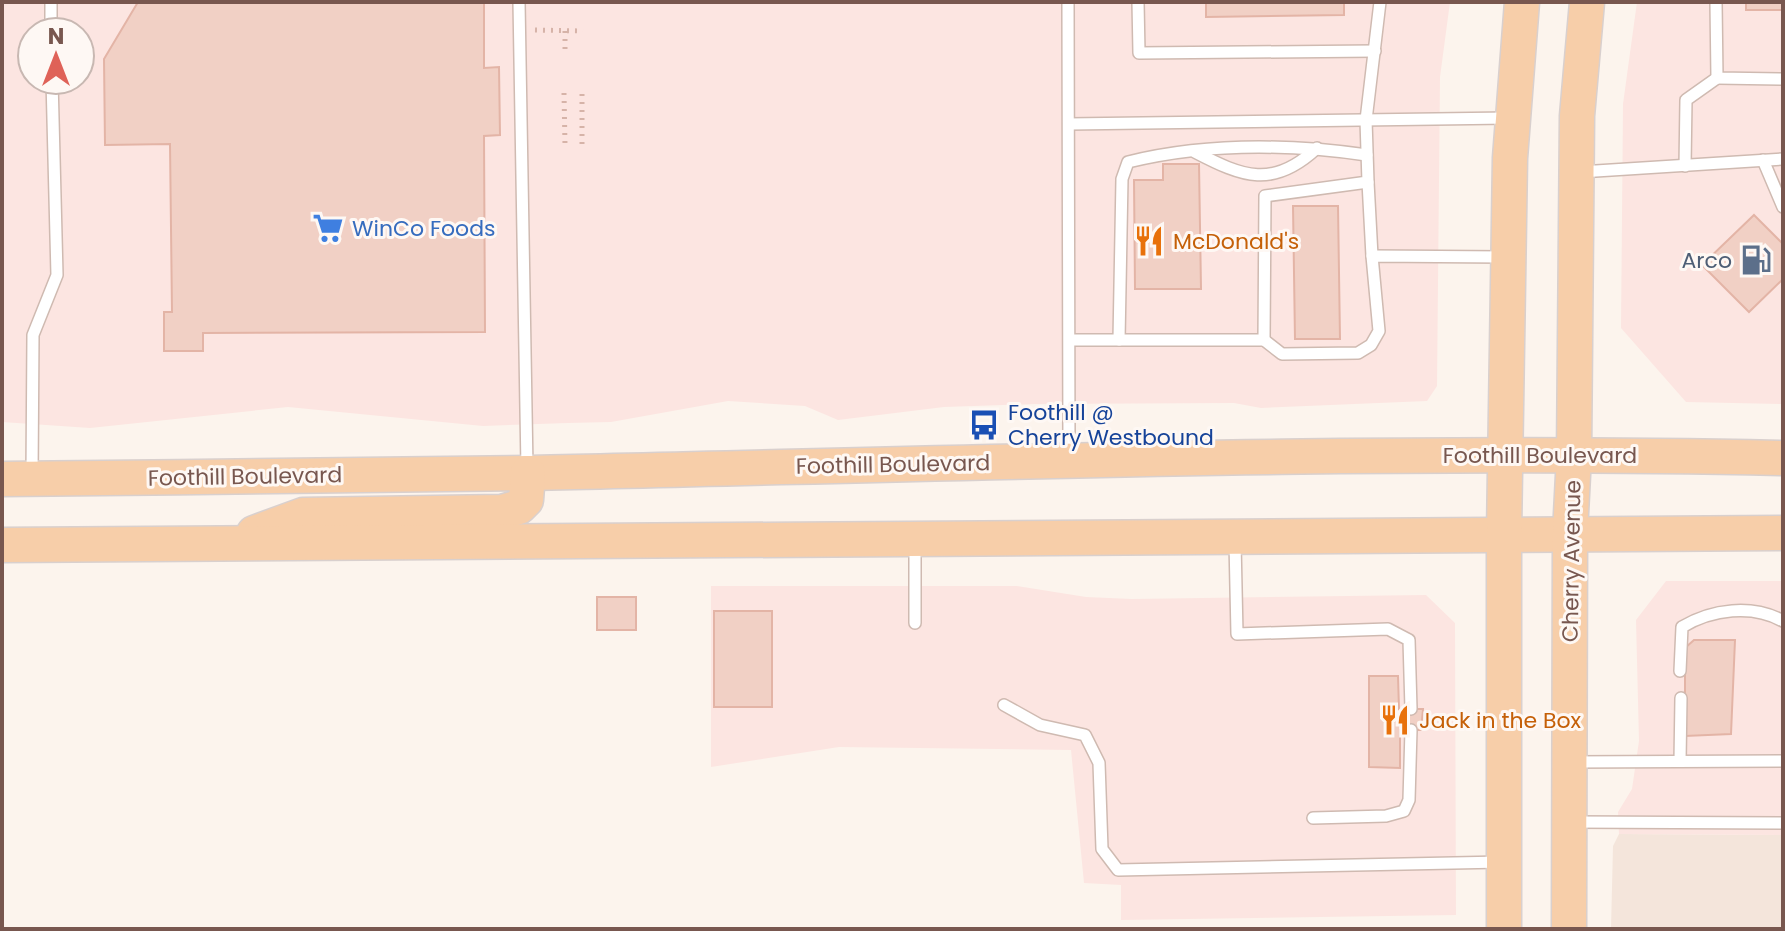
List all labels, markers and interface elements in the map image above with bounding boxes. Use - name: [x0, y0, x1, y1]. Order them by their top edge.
- north arrow: [16, 16, 96, 96]
- text: N: [48, 21, 64, 52]
- supermarket icon: WinCo Foods: [311, 211, 345, 245]
- place label: WinCo Foods: [352, 213, 496, 244]
- restaurant icon: McDonald's: [1132, 224, 1166, 258]
- place label: McDonald's: [1173, 226, 1299, 257]
- fuel station icon: Arco: [1739, 243, 1773, 277]
- place label: Arco: [1682, 245, 1732, 276]
- place label: Foothill @ Cherry Westbound: [1008, 397, 1214, 453]
- bus stop icon: Foothill @ Cherry Westbound: [967, 408, 1001, 442]
- street label: Foothill Boulevard: [1443, 440, 1637, 471]
- street label: Foothill Boulevard: [796, 447, 990, 482]
- street label: Foothill Boulevard: [148, 459, 342, 494]
- street label: Cherry Avenue: [1555, 480, 1588, 642]
- restaurant icon: Jack in the Box: [1378, 703, 1412, 737]
- place label: Jack in the Box: [1419, 705, 1582, 736]

